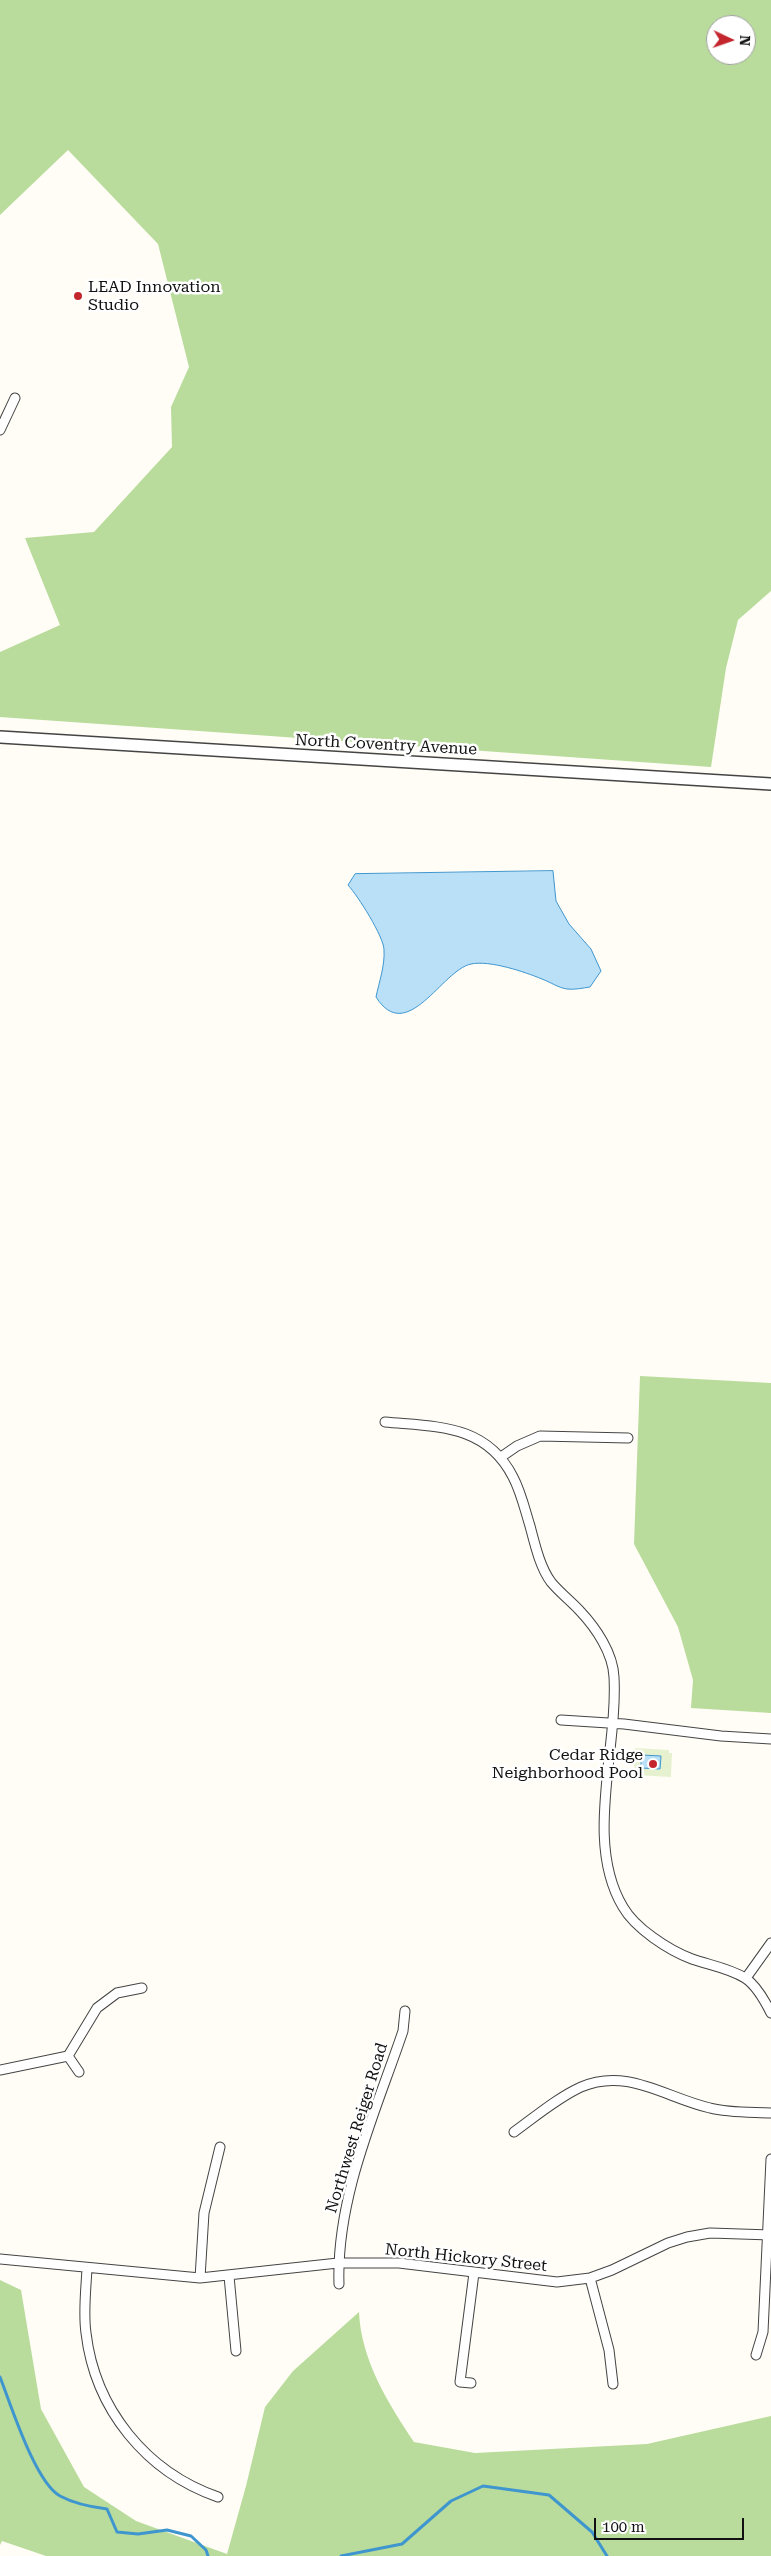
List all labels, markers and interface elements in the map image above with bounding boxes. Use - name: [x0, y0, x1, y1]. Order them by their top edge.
- north arrow: [706, 15, 756, 65]
- text: N: [737, 35, 753, 47]
- place label: LEAD Innovation Studio: [88, 277, 221, 315]
- marker: LEAD Innovation Studio: [72, 290, 84, 302]
- street label: North Coventry Avenue: [294, 731, 478, 759]
- place label: Cedar Ridge Neighborhood Pool: [492, 1745, 643, 1783]
- marker: Cedar Ridge Neighborhood Pool: [647, 1758, 659, 1770]
- street label: Northwest Reiger Road: [322, 2041, 392, 2215]
- street label: North Hickory Street: [384, 2240, 548, 2276]
- scale bar: [596, 2508, 746, 2540]
- text: 100 m: [602, 2518, 645, 2536]

